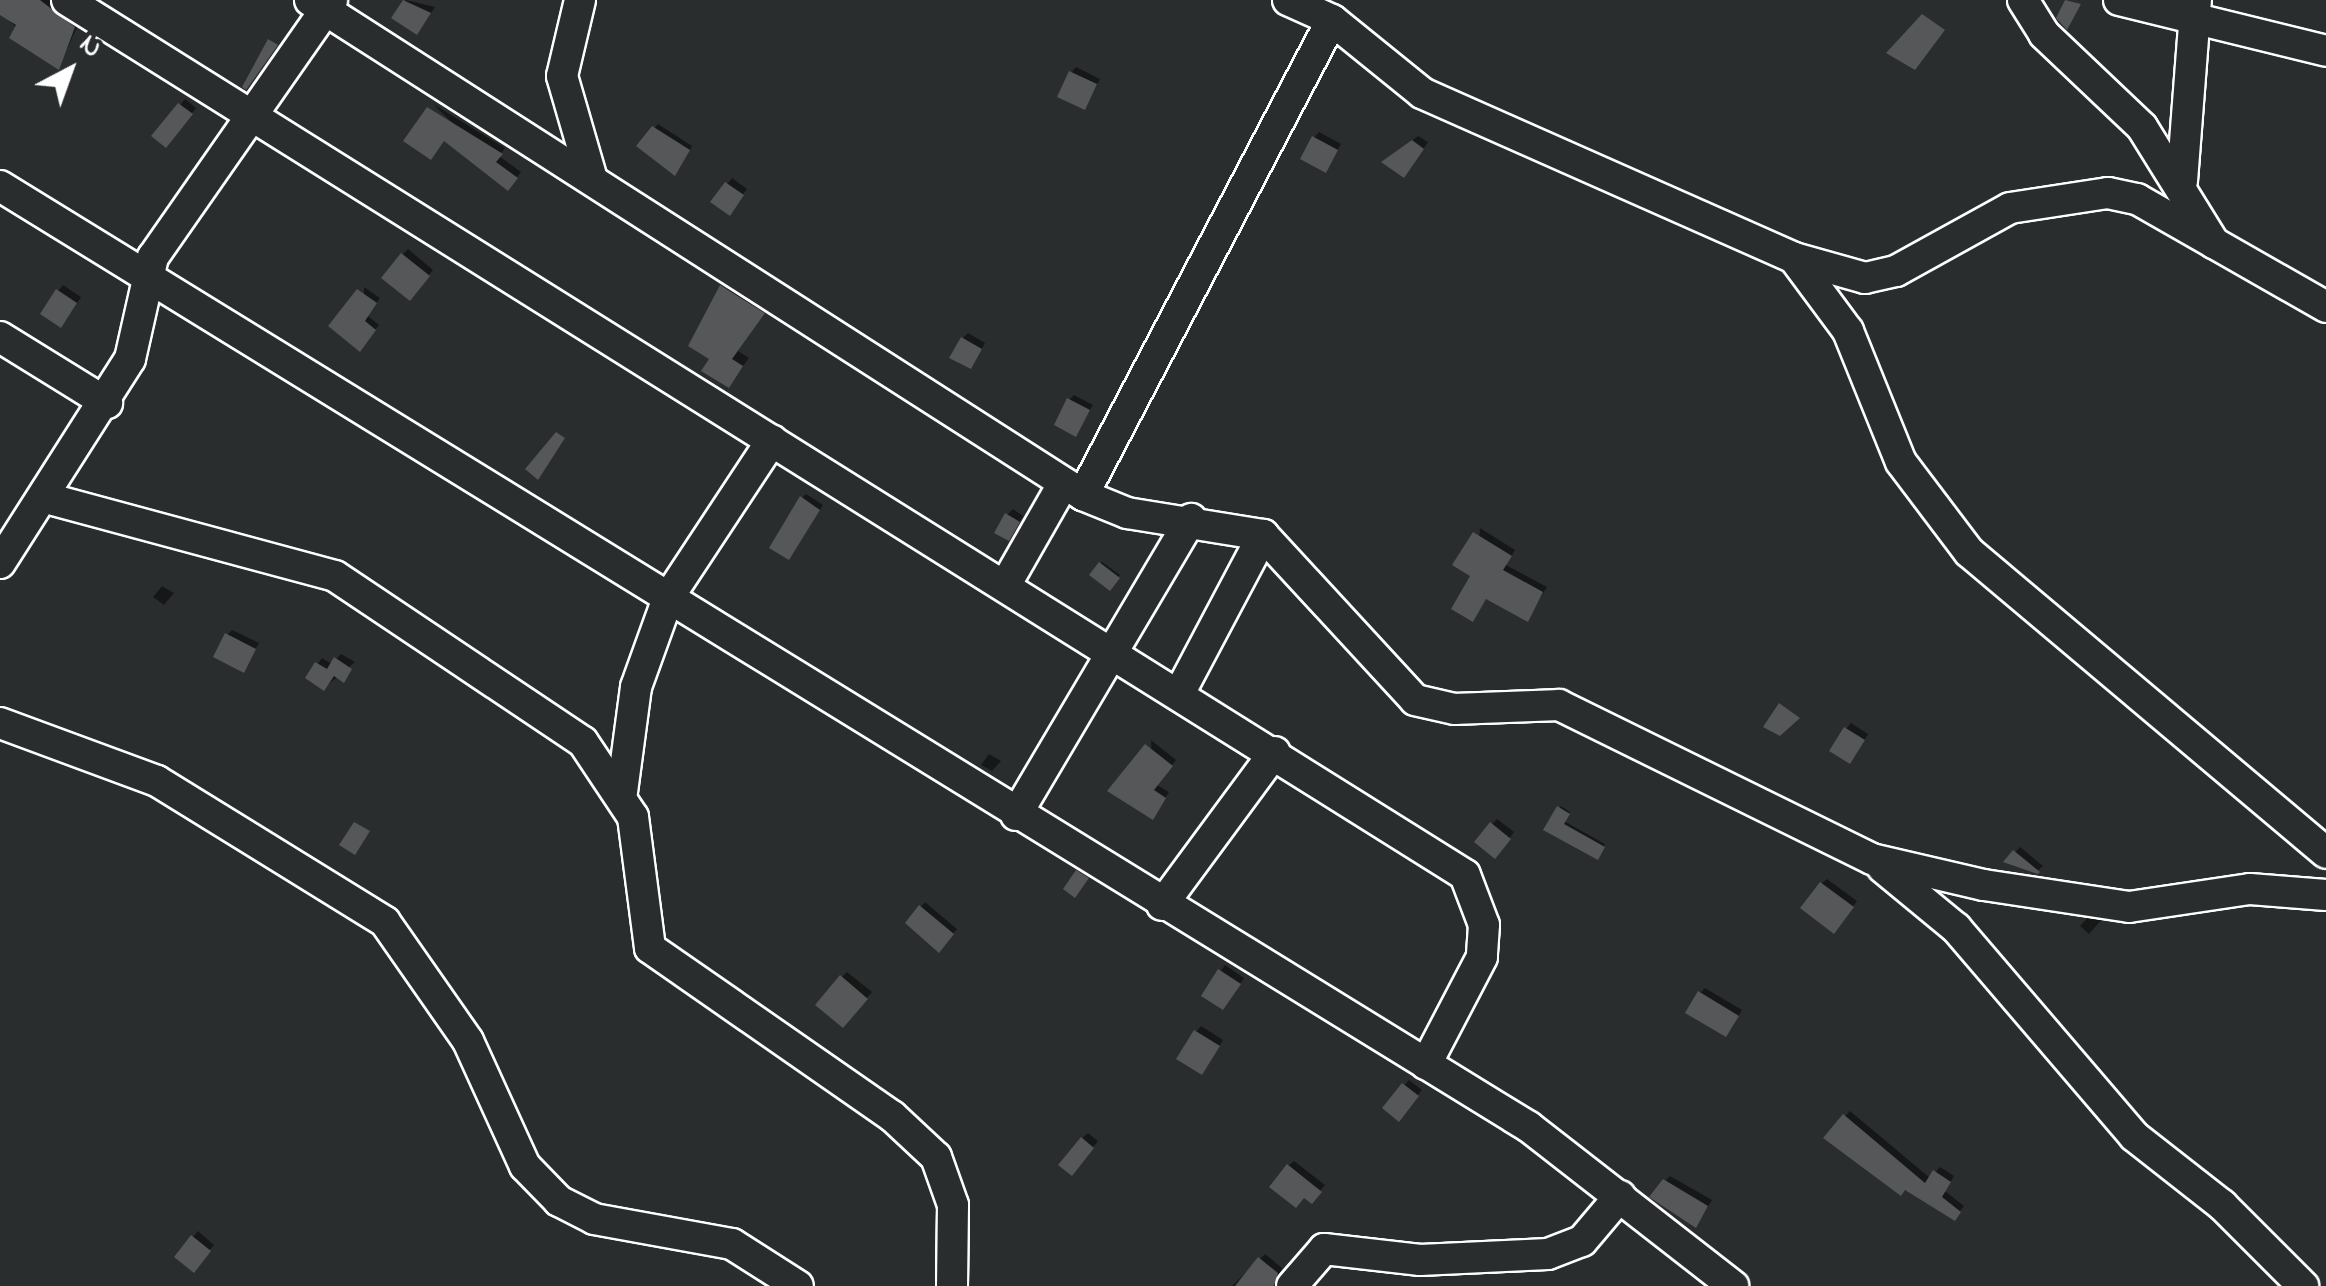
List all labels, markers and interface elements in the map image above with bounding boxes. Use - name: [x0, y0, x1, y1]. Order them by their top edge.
- north arrow: [20, 20, 120, 120]
- text: N: [69, 25, 111, 69]

